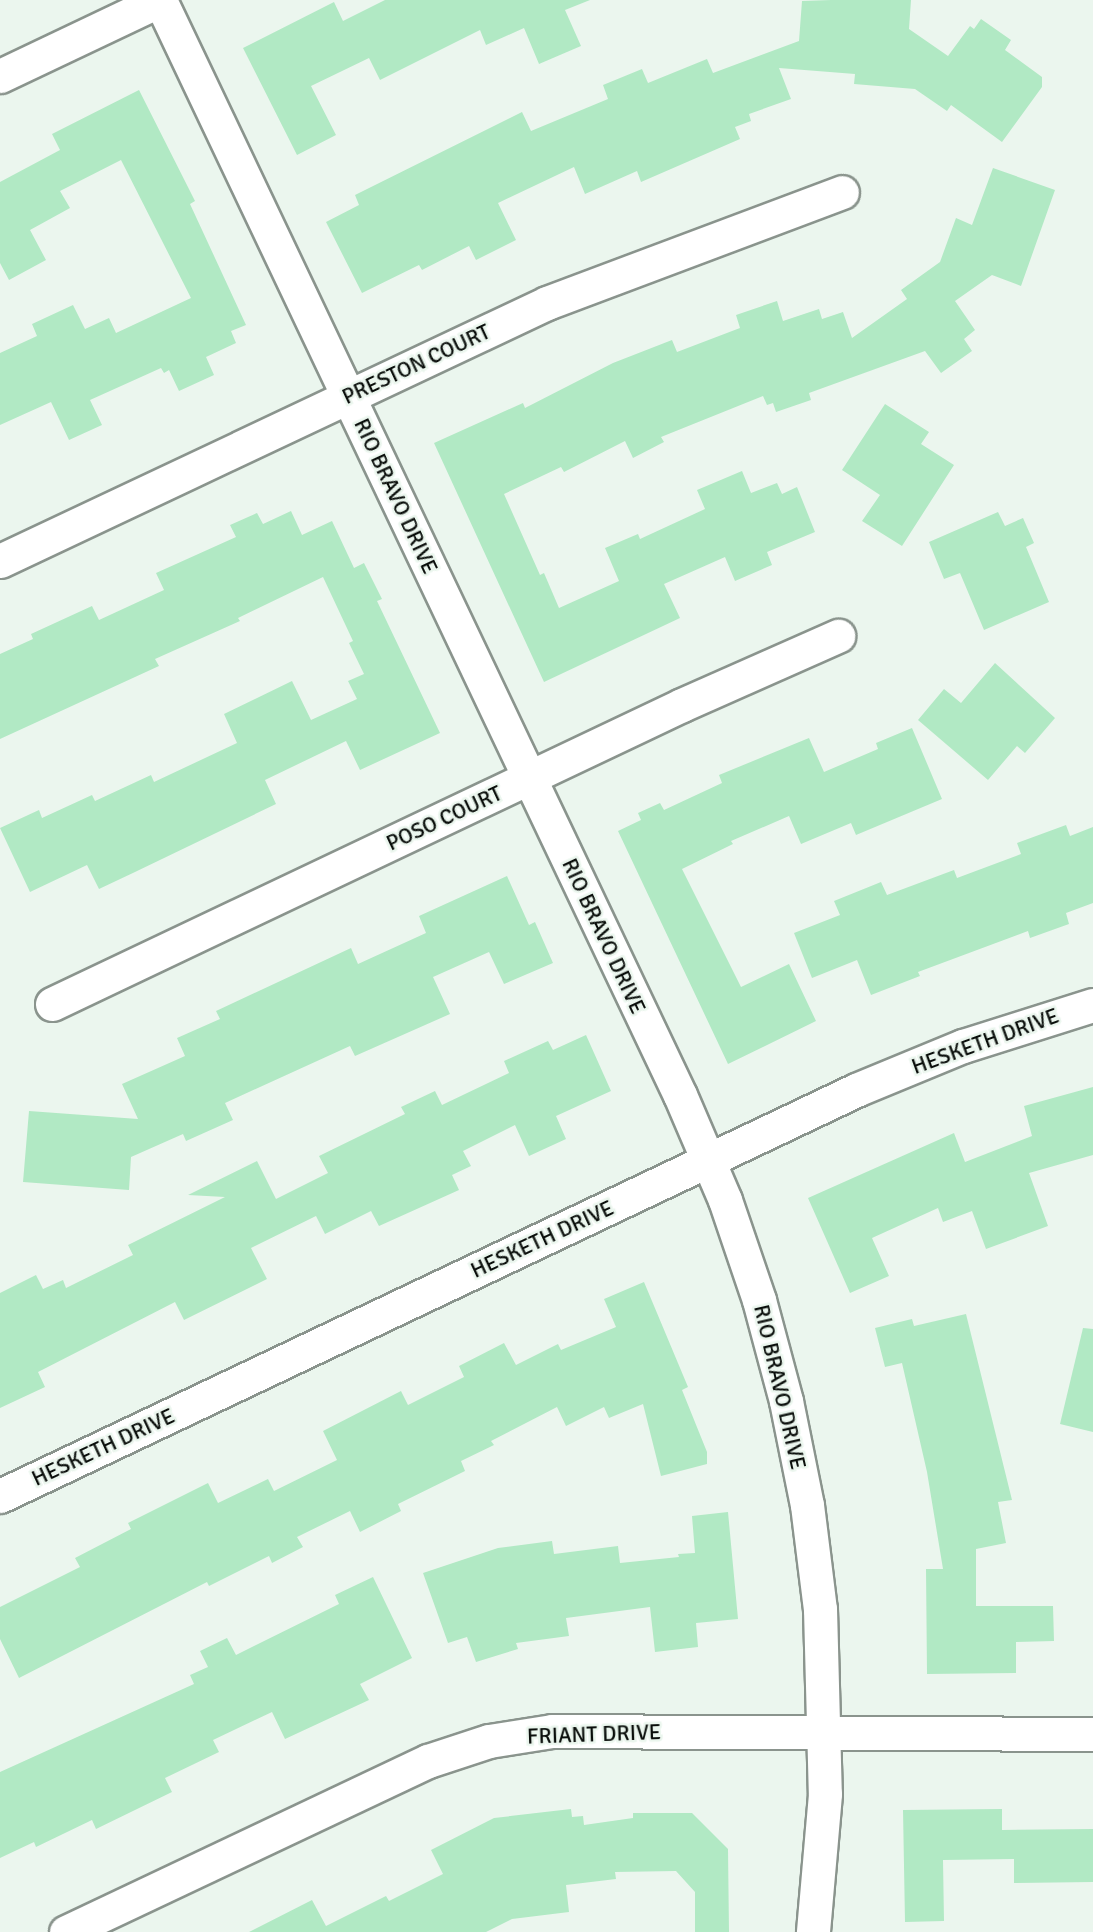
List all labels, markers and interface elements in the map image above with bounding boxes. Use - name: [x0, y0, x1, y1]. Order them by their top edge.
- street label: PRESTON COURT: [338, 318, 494, 410]
- street label: RIO BRAVO DRIVE: [348, 414, 444, 578]
- street label: POSO COURT: [382, 780, 506, 856]
- street label: RIO BRAVO DRIVE: [556, 854, 652, 1018]
- street label: HESKETH DRIVE: [908, 1002, 1062, 1080]
- street label: HESKETH DRIVE: [466, 1194, 618, 1284]
- street label: RIO BRAVO DRIVE: [748, 1302, 812, 1472]
- street label: HESKETH DRIVE: [27, 1402, 179, 1492]
- street label: FRIANT DRIVE: [526, 1718, 662, 1750]

